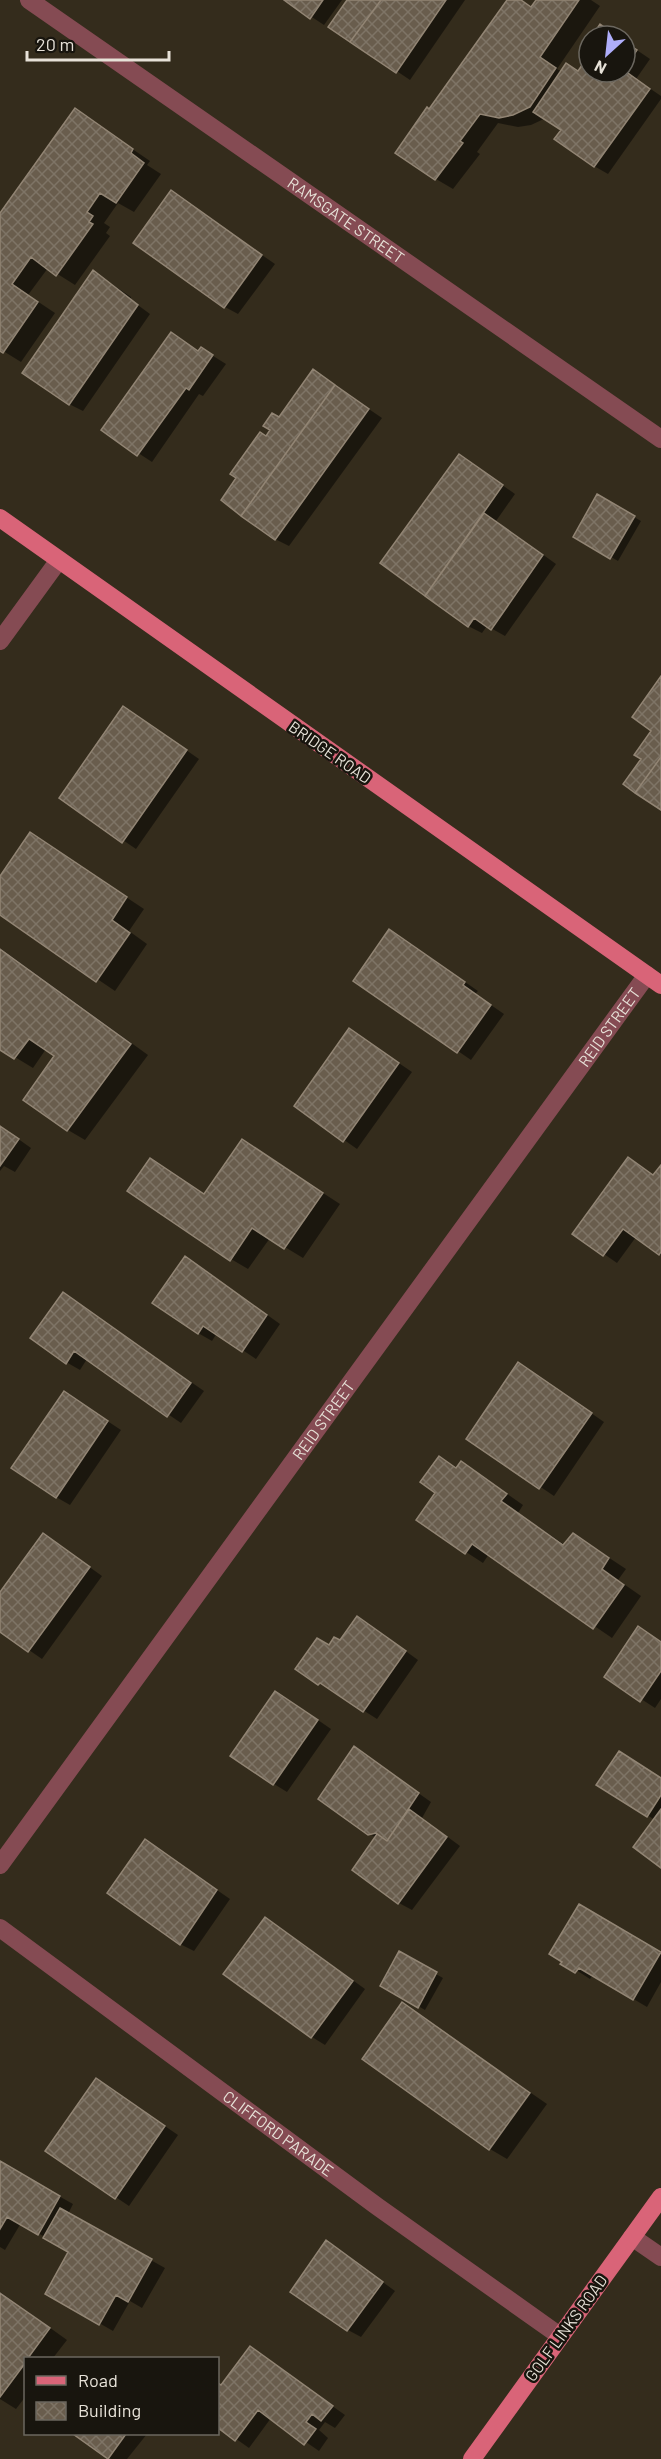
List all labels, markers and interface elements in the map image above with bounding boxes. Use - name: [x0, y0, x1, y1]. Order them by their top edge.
- scale bar: [27, 24, 170, 62]
- north arrow: [577, 24, 637, 84]
- text: 20 m: [36, 33, 74, 55]
- text: N: [591, 57, 609, 79]
- street label: RAMSGATE STREET: [284, 173, 408, 267]
- street label: BRIDGE ROAD: [286, 716, 375, 787]
- street label: REID STREET: [574, 983, 644, 1070]
- street label: REID STREET: [288, 1377, 358, 1463]
- street label: CLIFFORD PARADE: [220, 2086, 338, 2180]
- street label: GOLF LINKS ROAD: [521, 2271, 611, 2385]
- legend: [24, 2357, 219, 2435]
- text: Road: [78, 2369, 118, 2391]
- text: Building: [78, 2399, 141, 2421]

